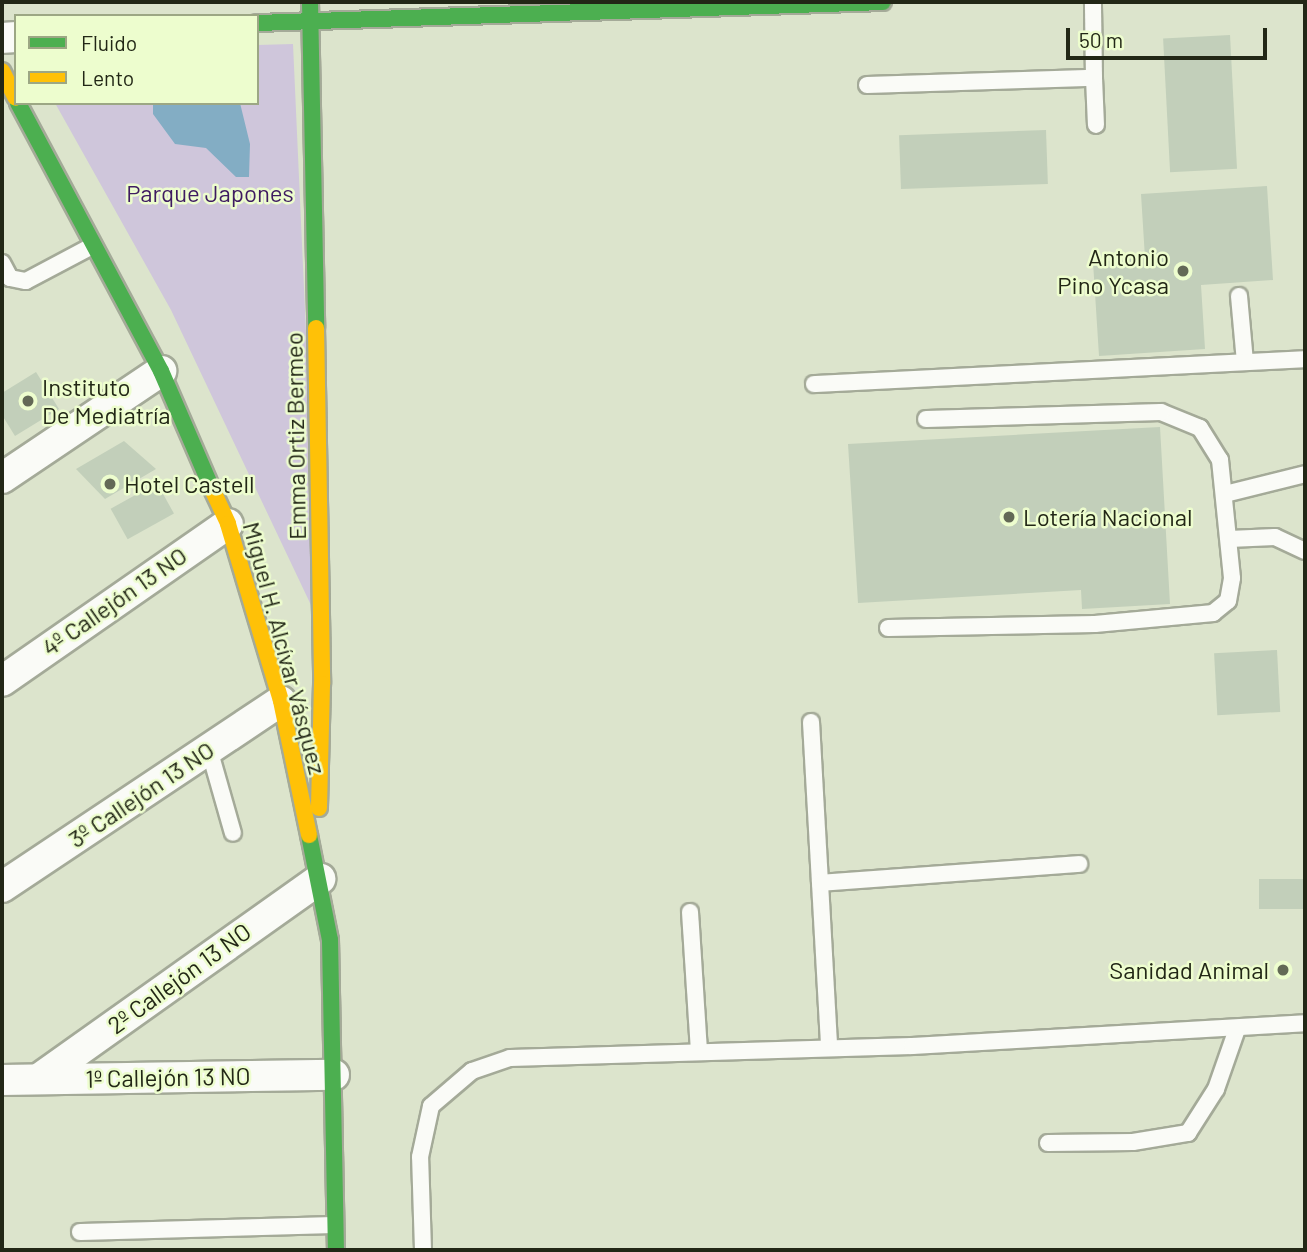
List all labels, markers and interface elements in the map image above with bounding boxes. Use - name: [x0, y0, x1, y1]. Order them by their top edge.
- legend: [14, 14, 259, 105]
- scale bar: [1069, 14, 1270, 58]
- text: 50 m: [1079, 27, 1123, 52]
- text: Fluido: [81, 30, 137, 55]
- text: Lento: [81, 65, 134, 90]
- park label: Parque Japones: [126, 179, 294, 207]
- place label: Antonio Pino Ycasa: [1057, 243, 1169, 299]
- marker: Antonio Pino Ycasa: [1175, 263, 1191, 279]
- street label: Emma Ortiz Bermeo: [279, 332, 311, 540]
- place label: Instituto De Mediatría: [42, 373, 171, 429]
- marker: Instituto De Mediatría: [20, 393, 36, 409]
- place label: Hotel Castell: [124, 470, 255, 498]
- marker: Hotel Castell: [102, 476, 118, 492]
- place label: Lotería Nacional: [1023, 503, 1193, 531]
- marker: Lotería Nacional: [1001, 509, 1017, 525]
- street label: Miguel H. Alcívar Vásquez: [237, 519, 333, 777]
- street label: 4º Callejón 13 NO: [36, 540, 192, 662]
- street label: 3º Callejón 13 NO: [63, 735, 219, 853]
- street label: 2º Callejón 13 NO: [102, 916, 256, 1040]
- place label: Sanidad Animal: [1109, 956, 1269, 984]
- marker: Sanidad Animal: [1275, 962, 1291, 978]
- street label: 1º Callejón 13 NO: [85, 1061, 251, 1093]

